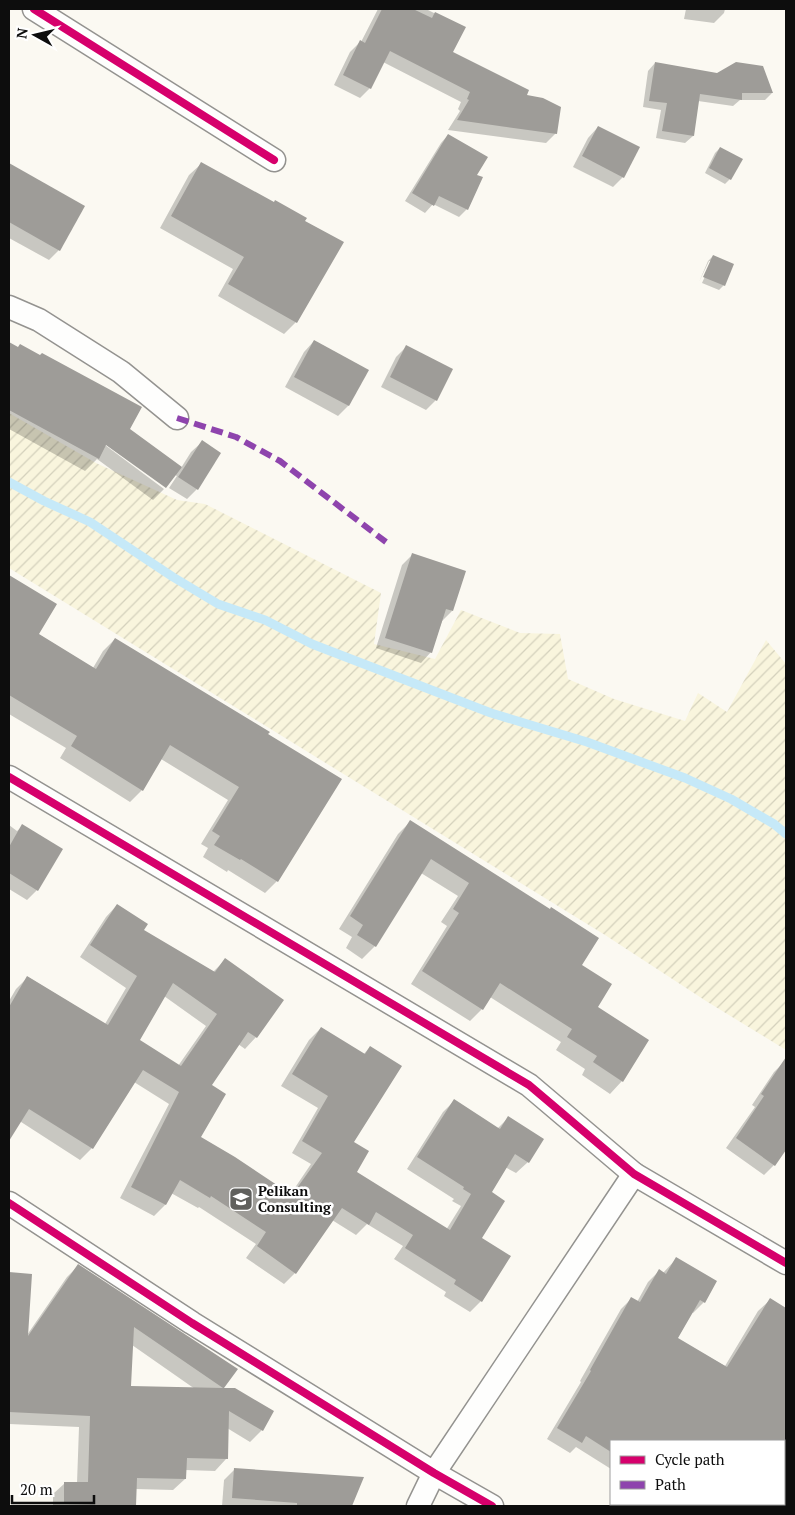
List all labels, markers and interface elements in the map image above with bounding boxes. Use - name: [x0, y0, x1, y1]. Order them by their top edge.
- north arrow: [10, 10, 60, 60]
- text: N: [11, 26, 32, 40]
- place label: Pelikan Consulting: [258, 1181, 332, 1216]
- school or university icon: Pelikan Consulting: [228, 1186, 254, 1212]
- legend: [610, 1440, 785, 1505]
- text: Cycle path: [655, 1449, 725, 1469]
- scale bar: [12, 1472, 95, 1504]
- text: Path: [655, 1474, 686, 1494]
- text: 20 m: [20, 1479, 53, 1499]

